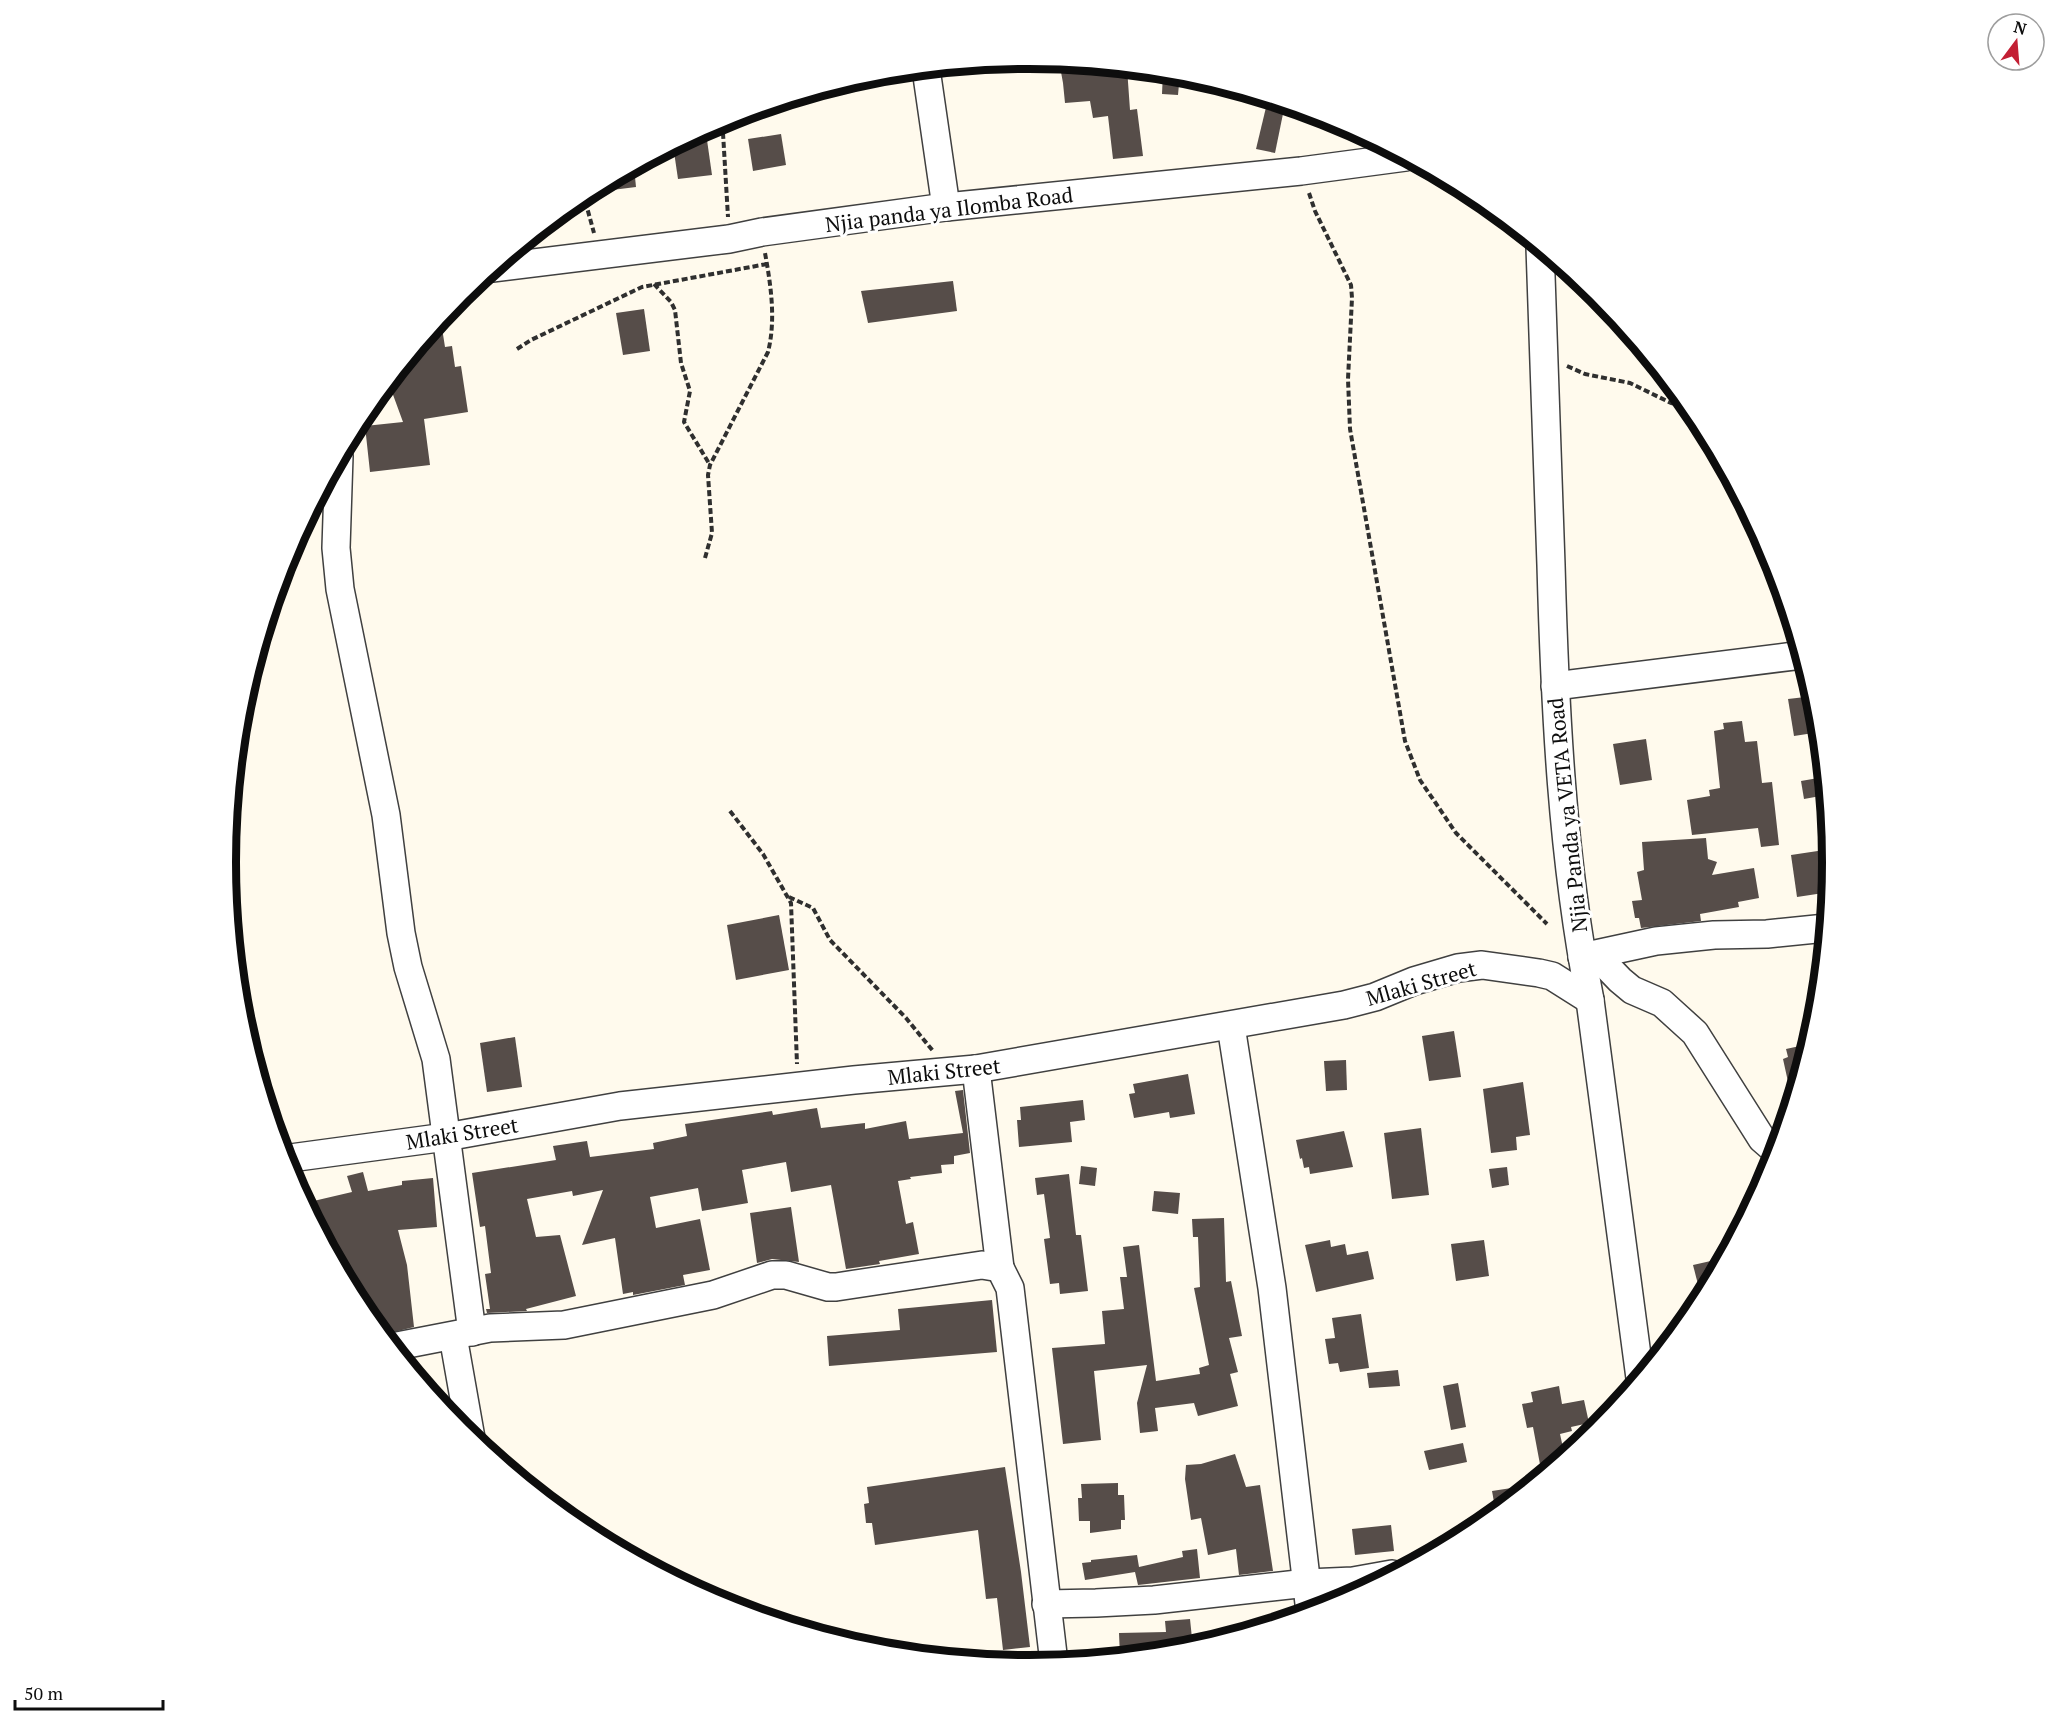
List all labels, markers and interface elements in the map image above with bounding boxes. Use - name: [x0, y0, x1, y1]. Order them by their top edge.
- north arrow: [1986, 12, 2046, 72]
- text: N: [2011, 15, 2029, 40]
- street label: Njia panda ya Ilomba Road: [823, 180, 1075, 238]
- street label: Njia Panda ya VETA Road: [1541, 696, 1593, 934]
- street label: Mlaki Street: [1363, 954, 1480, 1012]
- street label: Mlaki Street: [886, 1051, 1002, 1091]
- street label: Mlaki Street: [404, 1110, 520, 1156]
- scale bar: [15, 1673, 164, 1711]
- text: 50 m: [24, 1681, 64, 1705]

